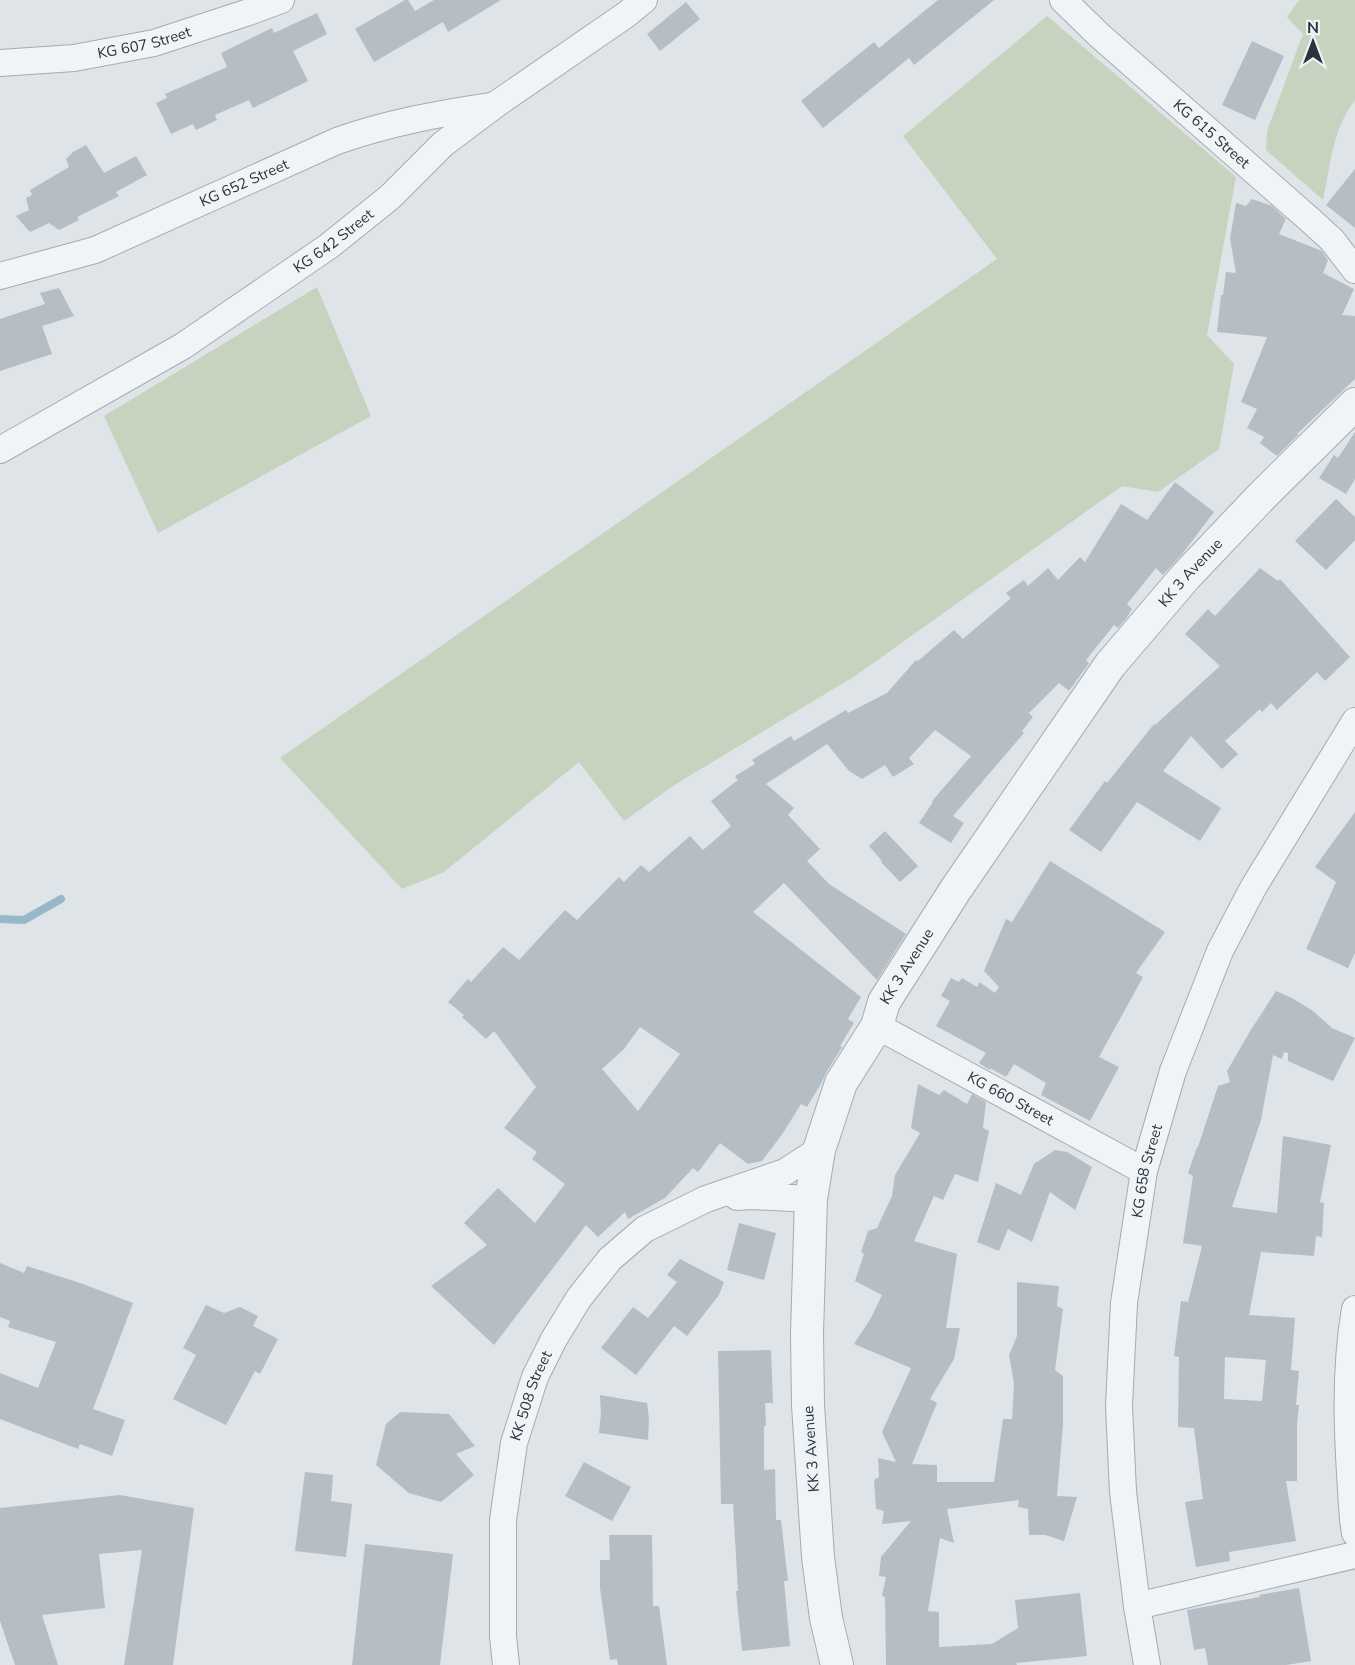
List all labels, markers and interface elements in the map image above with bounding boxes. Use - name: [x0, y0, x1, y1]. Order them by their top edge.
- north arrow: [1283, 12, 1343, 72]
- text: N: [1307, 17, 1319, 39]
- street label: KG 607 Street: [96, 21, 194, 63]
- street label: KG 615 Street: [1169, 95, 1255, 173]
- street label: KG 652 Street: [196, 154, 292, 212]
- street label: KG 642 Street: [289, 204, 378, 278]
- street label: KK 3 Avenue: [1154, 534, 1227, 611]
- street label: KK 3 Avenue: [875, 924, 938, 1008]
- street label: KG 660 Street: [964, 1067, 1058, 1130]
- street label: KG 658 Street: [1127, 1121, 1167, 1219]
- street label: KK 508 Street: [505, 1347, 557, 1443]
- street label: KK 3 Avenue: [798, 1405, 824, 1493]

